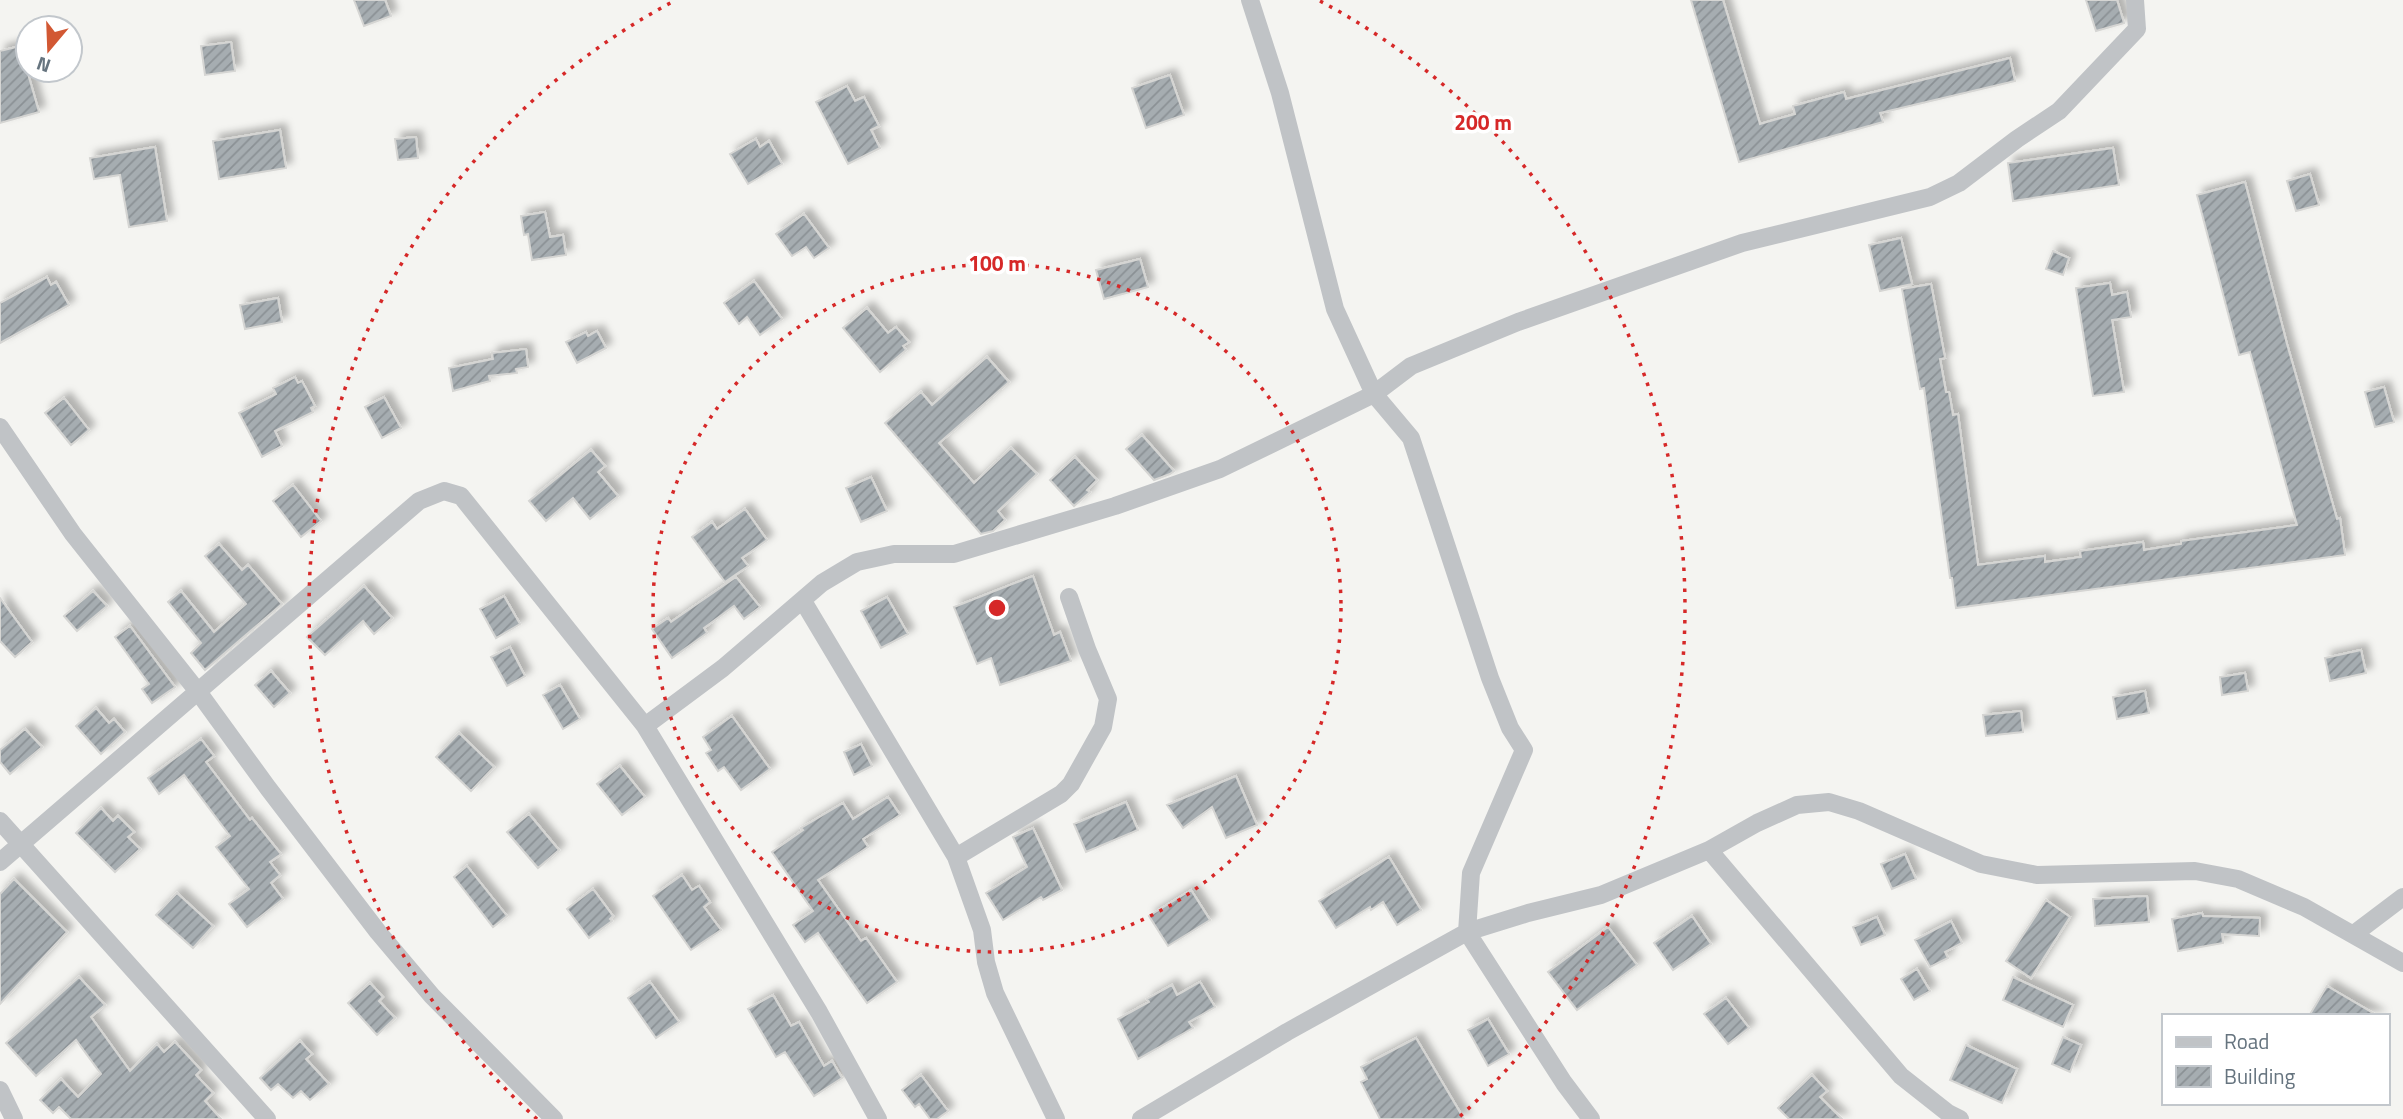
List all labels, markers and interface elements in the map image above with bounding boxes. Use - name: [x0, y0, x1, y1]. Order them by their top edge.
- north arrow: [14, 14, 84, 84]
- text: N: [32, 50, 54, 81]
- text: 200 m: [1454, 106, 1512, 138]
- text: 100 m: [968, 247, 1026, 279]
- centre of rings: [985, 596, 1009, 620]
- legend: [2162, 1014, 2389, 1105]
- text: Road: [2224, 1025, 2269, 1057]
- text: Building: [2224, 1060, 2296, 1092]

